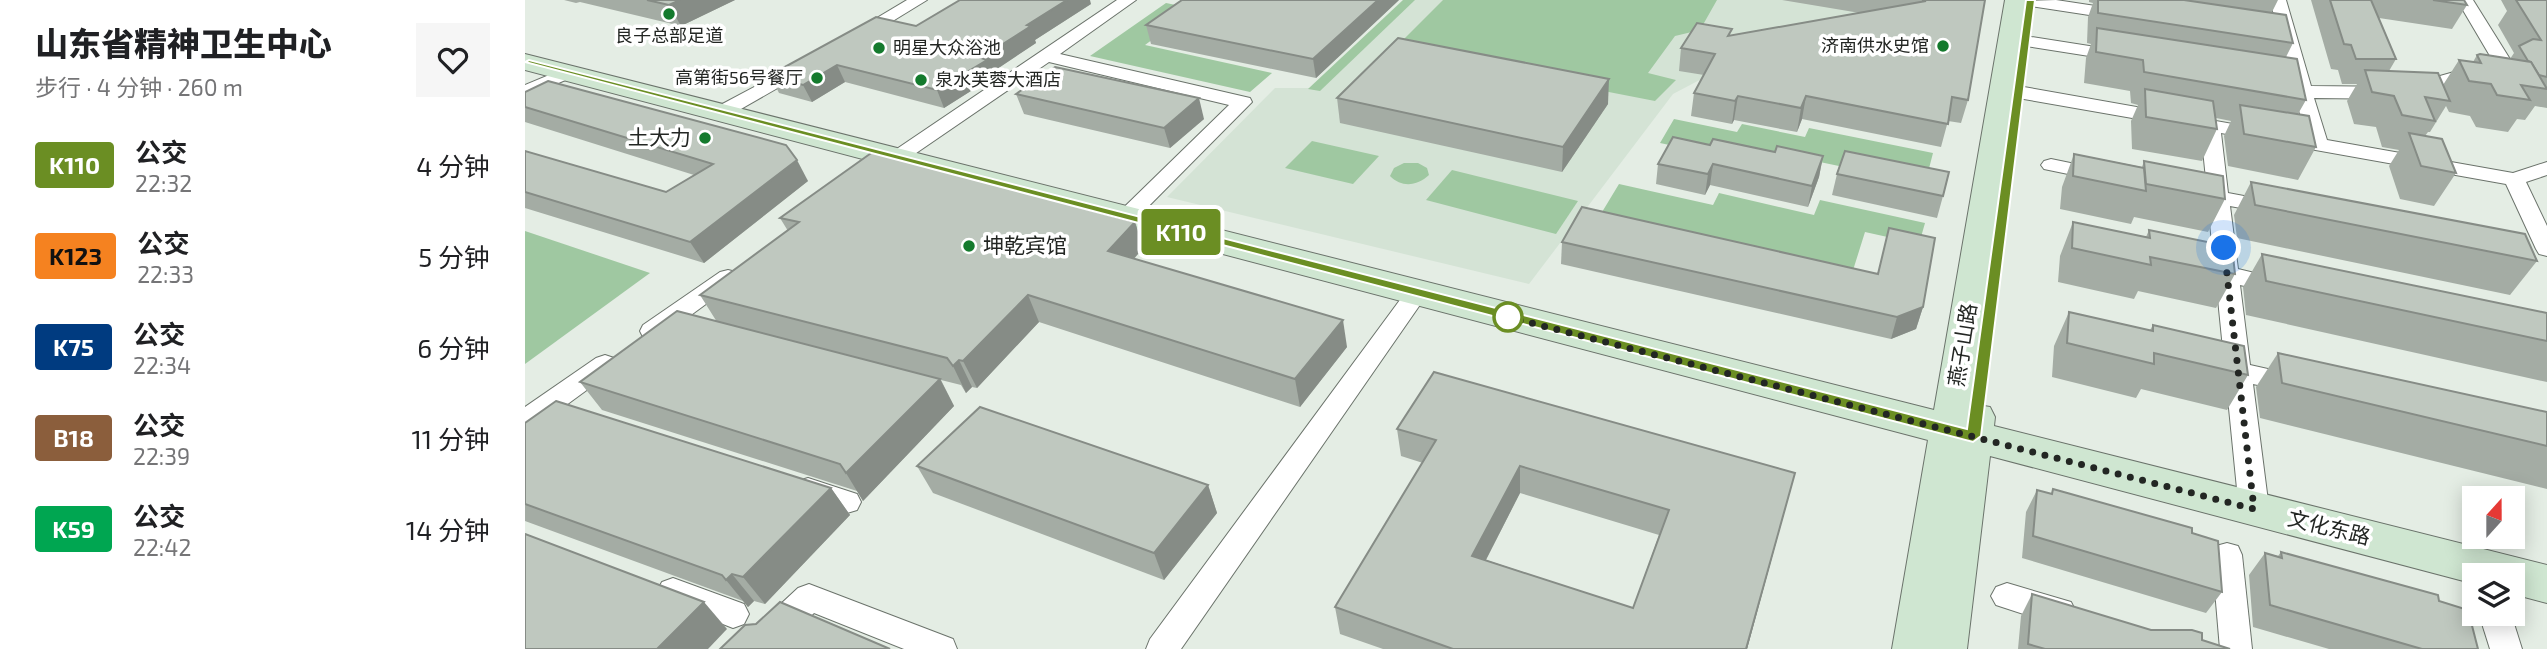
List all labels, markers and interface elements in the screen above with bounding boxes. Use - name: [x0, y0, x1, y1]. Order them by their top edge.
- marker: 良子总部足道: [661, 6, 677, 22]
- text: 山东省精神卫生中心: [35, 23, 332, 63]
- button: heart: [416, 23, 490, 97]
- place label: 良子总部足道: [615, 24, 723, 46]
- place label: 济南供水史馆: [1821, 34, 1929, 56]
- place label: 明星大众浴池: [893, 36, 1001, 58]
- marker: 济南供水史馆: [1935, 38, 1951, 54]
- marker: 明星大众浴池: [871, 40, 887, 56]
- place label: 高第街56号餐厅: [675, 66, 803, 88]
- place label: 泉水芙蓉大酒店: [935, 68, 1061, 90]
- marker: 高第街56号餐厅: [809, 70, 825, 86]
- marker: 泉水芙蓉大酒店: [913, 72, 929, 88]
- text: 步行 · 4 分钟 · 260 m: [35, 73, 243, 101]
- place label: 土大力: [628, 124, 691, 149]
- marker: 土大力: [697, 130, 713, 146]
- text: 公交: [135, 136, 187, 167]
- text: K110: [49, 150, 100, 179]
- text: 4 分钟: [416, 150, 490, 181]
- text: 22:32: [135, 169, 192, 197]
- line badge: K110: [1132, 209, 1230, 255]
- text: K110: [1155, 217, 1207, 246]
- text: 公交: [137, 227, 189, 258]
- your location: [2206, 230, 2241, 265]
- place label: 坤乾宾馆: [983, 232, 1067, 257]
- marker: 坤乾宾馆: [961, 238, 977, 254]
- text: K123: [49, 241, 102, 270]
- text: 5 分钟: [418, 241, 490, 272]
- text: 22:33: [137, 260, 194, 288]
- street label: 燕子山路: [1943, 301, 1980, 388]
- unlabelled marker: [1493, 302, 1523, 332]
- text: 公交: [133, 318, 185, 349]
- text: K75: [53, 332, 94, 361]
- text: 6 分钟: [417, 332, 490, 363]
- text: 22:34: [133, 351, 191, 379]
- text: 公交: [133, 409, 185, 440]
- text: B18: [53, 423, 94, 452]
- text: 11 分钟: [412, 423, 490, 454]
- text: 22:39: [133, 442, 190, 470]
- north arrow: [2462, 486, 2525, 550]
- map controls: [2462, 486, 2525, 626]
- text: 公交: [133, 500, 185, 531]
- street label: 文化东路: [2286, 504, 2373, 549]
- text: K59: [52, 514, 95, 543]
- text: 14 分钟: [406, 514, 490, 545]
- text: 22:42: [133, 533, 191, 561]
- button: layers: [2462, 563, 2525, 626]

